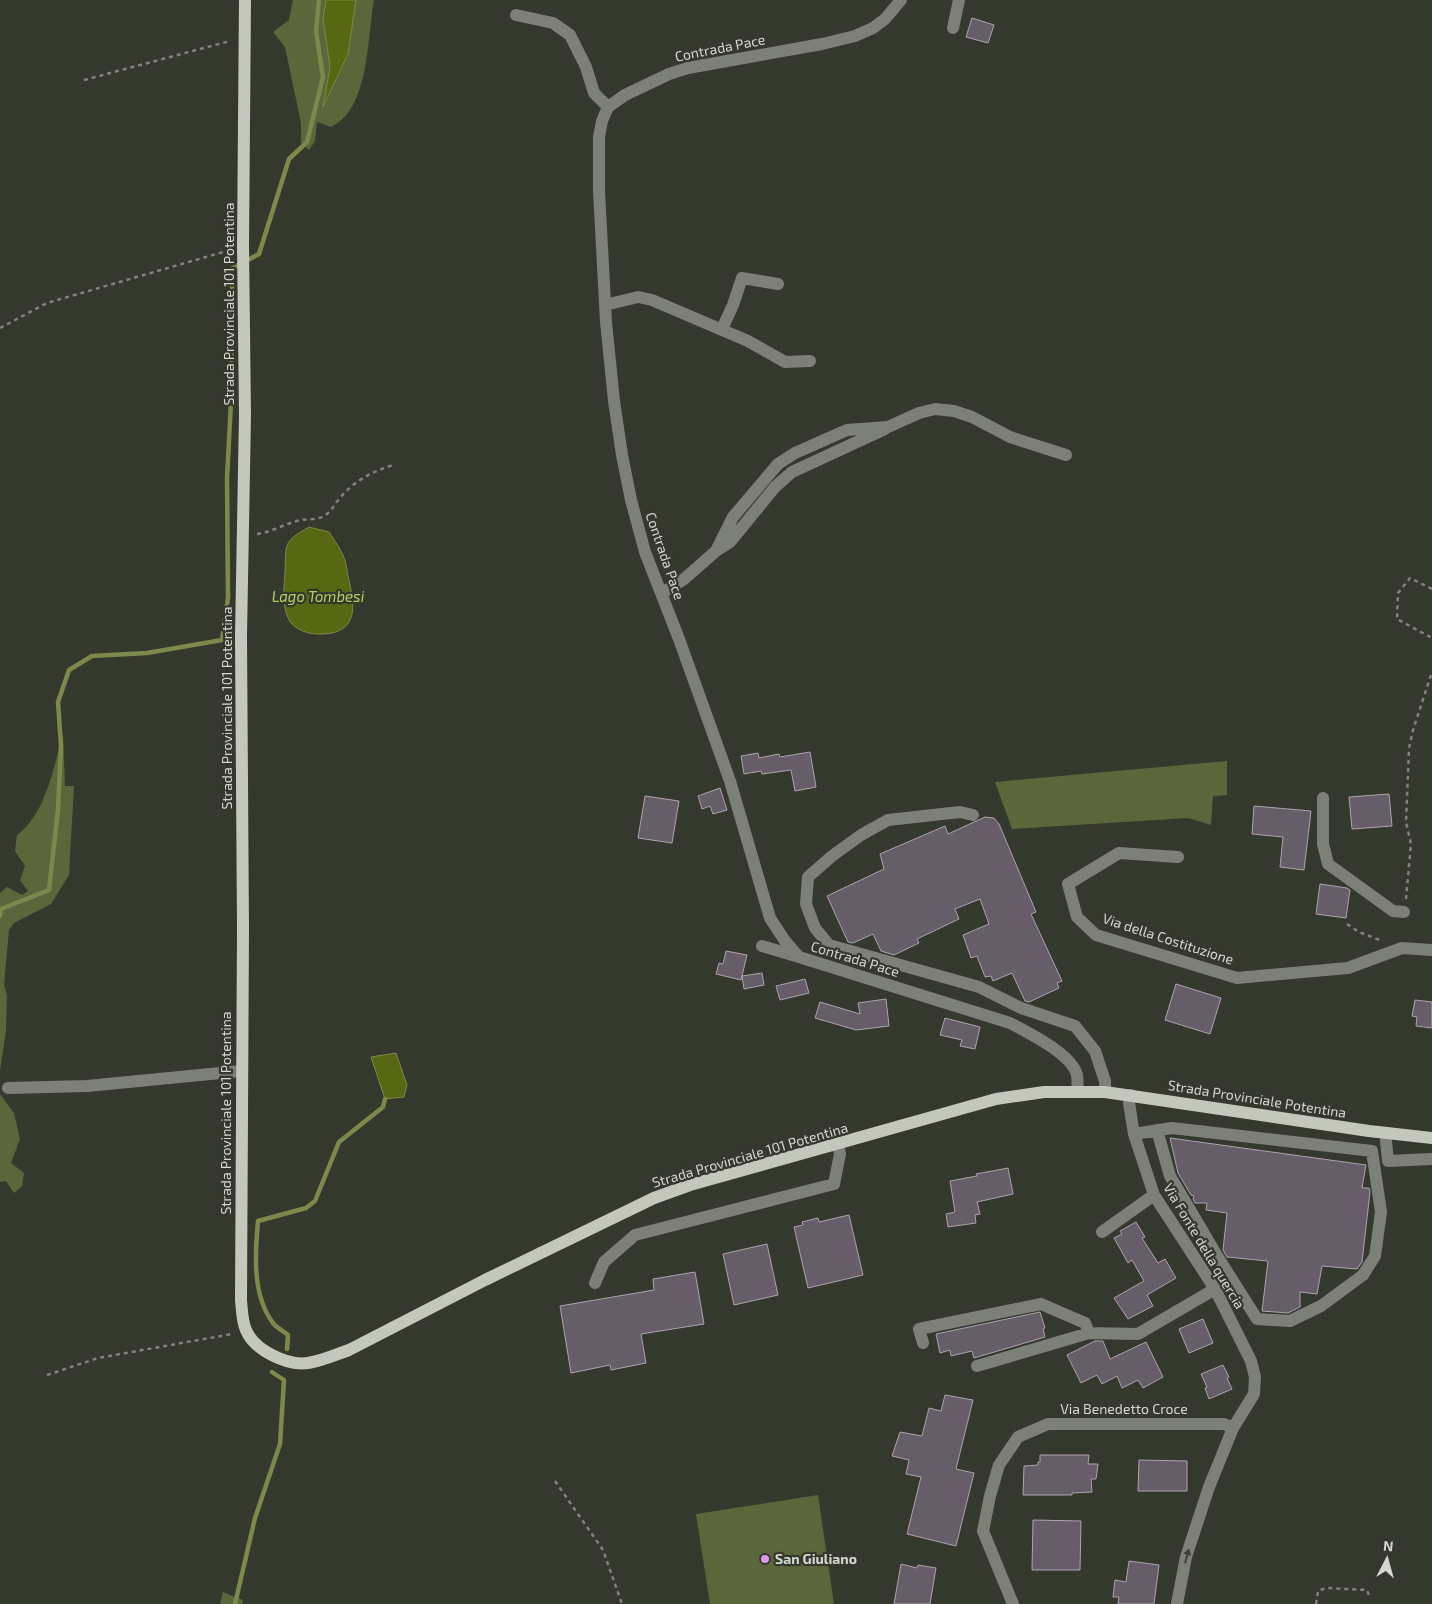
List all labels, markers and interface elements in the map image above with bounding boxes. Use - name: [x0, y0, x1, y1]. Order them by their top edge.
- street label: Contrada Pace: [673, 30, 767, 65]
- street label: Strada Provinciale 101 Potentina: [220, 202, 237, 406]
- street label: Contrada Pace: [643, 510, 688, 602]
- water label: Lago Tombesi: [272, 587, 365, 605]
- street label: Strada Provinciale 101 Potentina: [218, 606, 235, 810]
- street label: Via della Costituzione: [1100, 909, 1236, 968]
- street label: Contrada Pace: [809, 937, 901, 980]
- street label: Strada Provinciale 101 Potentina: [217, 1011, 234, 1215]
- street label: Strada Provinciale Potentina: [1167, 1076, 1347, 1121]
- street label: Strada Provinciale 101 Potentina: [650, 1118, 850, 1191]
- street label: Via Fonte della quercia: [1160, 1180, 1249, 1312]
- street label: Via Benedetto Croce: [1060, 1400, 1188, 1417]
- north arrow: [1362, 1534, 1412, 1584]
- text: N: [1382, 1537, 1394, 1555]
- one-way arrow: [1183, 1549, 1191, 1564]
- place label: San Giuliano: [775, 1550, 857, 1567]
- marker: San Giuliano: [759, 1553, 771, 1565]

